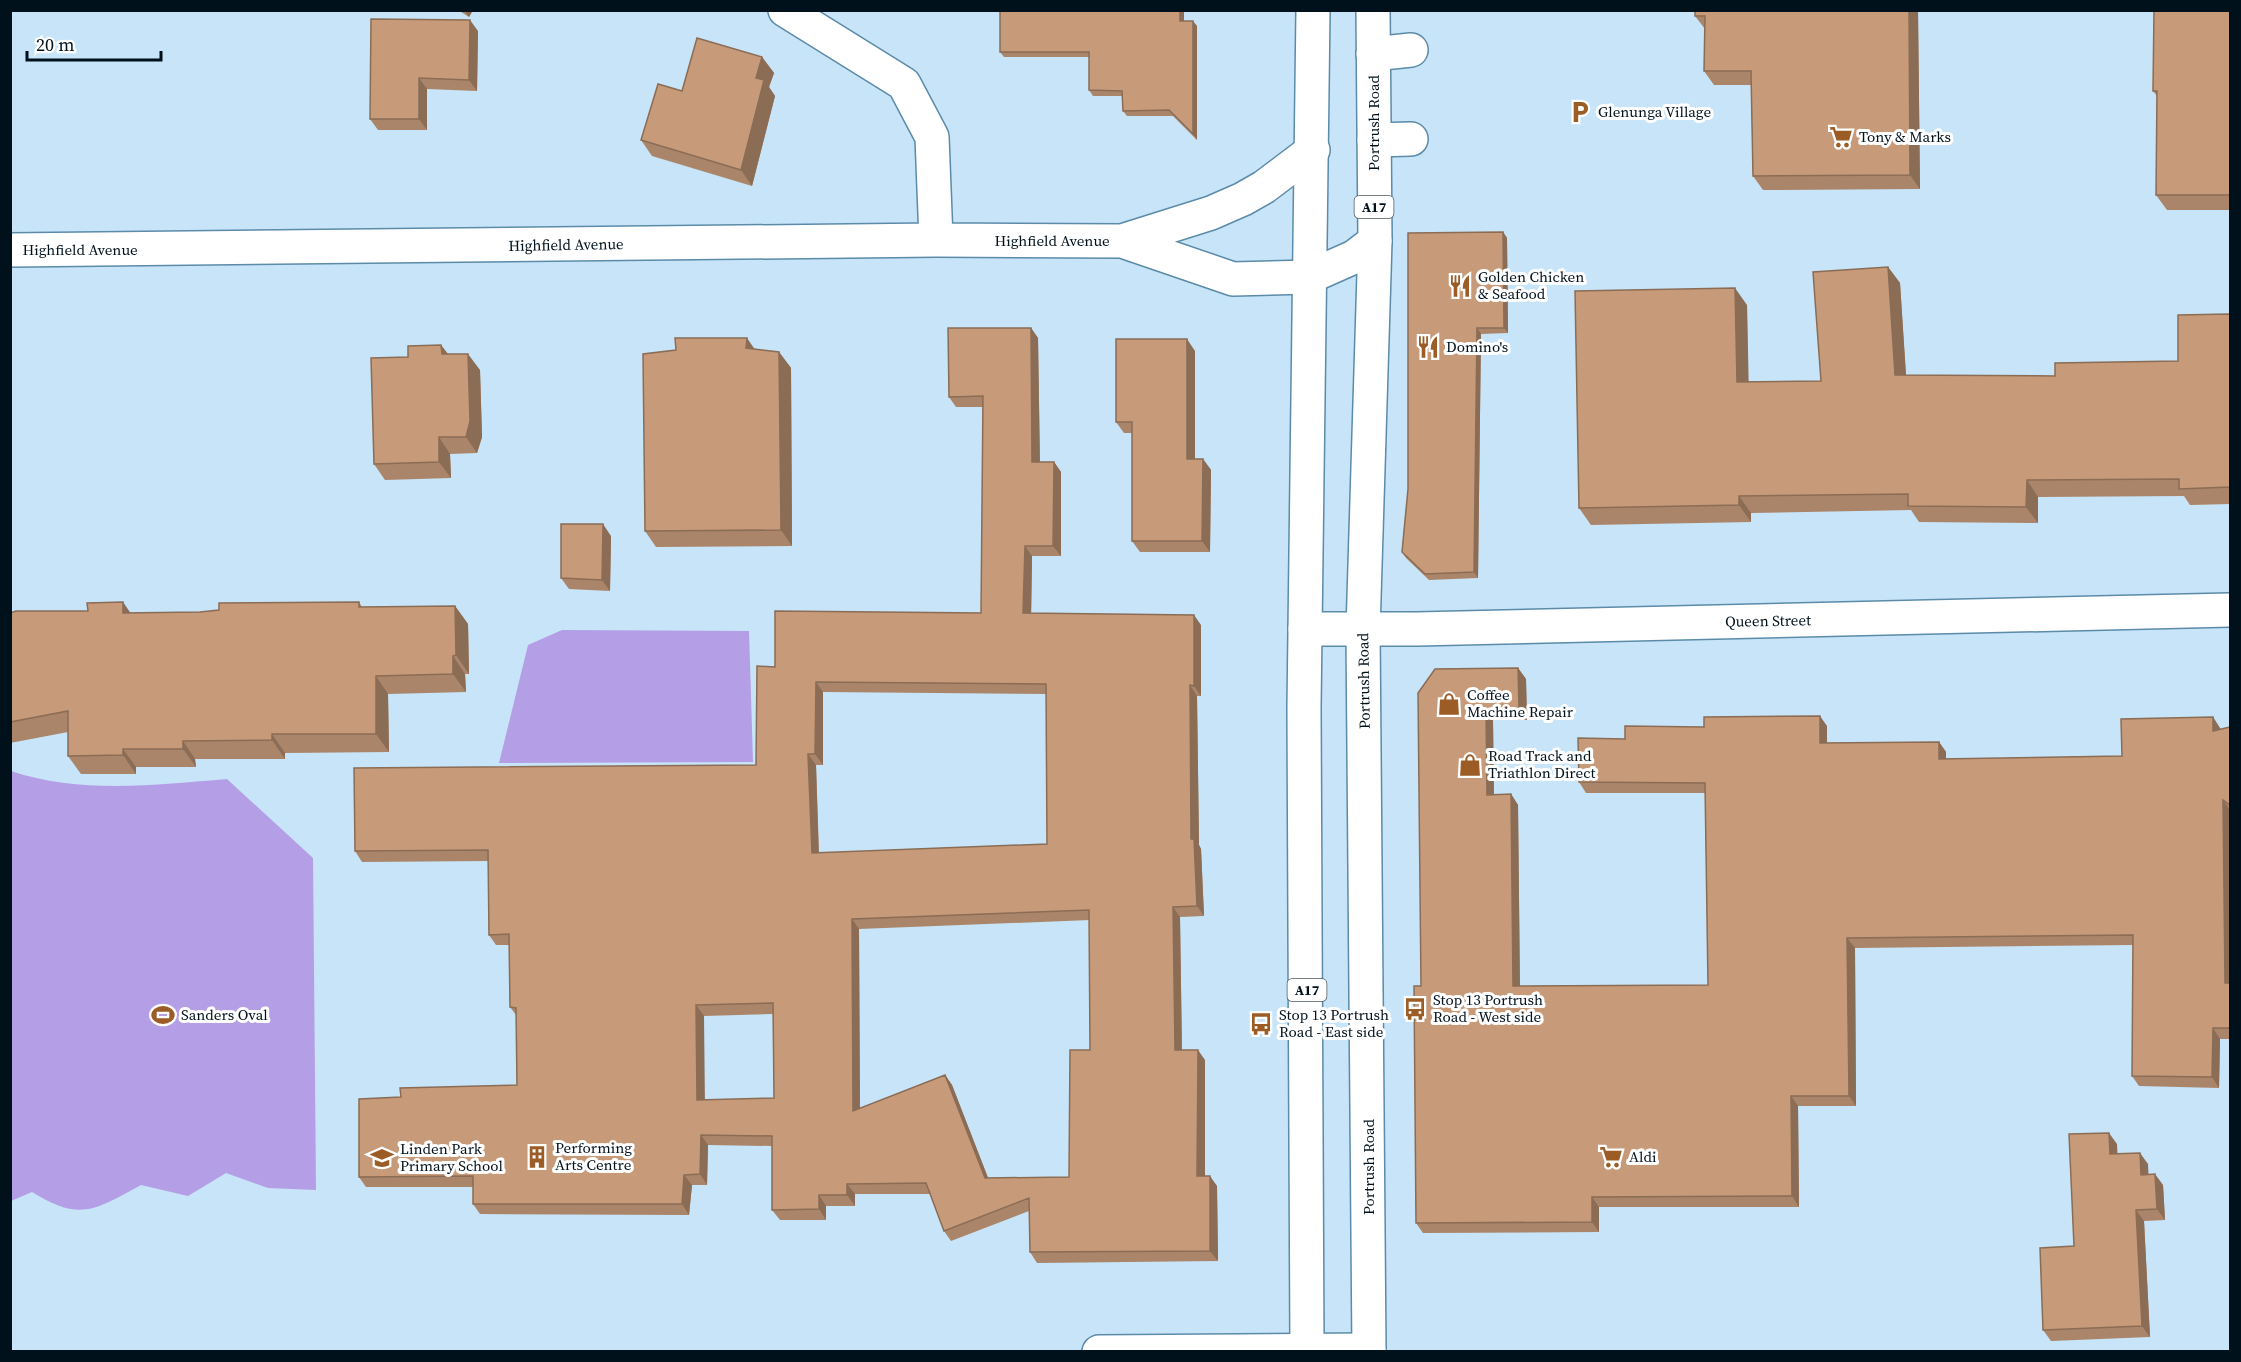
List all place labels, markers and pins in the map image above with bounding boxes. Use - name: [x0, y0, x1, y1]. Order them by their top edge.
- parking icon: Glenunga Village: [1567, 99, 1593, 125]
- place label: Glenunga Village: [1598, 101, 1711, 122]
- supermarket icon: Tony & Marks: [1828, 124, 1854, 150]
- place label: Tony & Marks: [1859, 126, 1951, 147]
- place label: Golden Chicken & Seafood: [1478, 266, 1584, 304]
- restaurant icon: Golden Chicken & Seafood: [1447, 273, 1473, 299]
- restaurant icon: Domino's: [1415, 334, 1441, 360]
- place label: Domino's: [1446, 336, 1508, 357]
- place label: Coffee Machine Repair: [1467, 684, 1574, 722]
- shop icon: Coffee Machine Repair: [1436, 691, 1462, 717]
- place label: Road Track and Triathlon Direct: [1488, 745, 1596, 783]
- shop icon: Road Track and Triathlon Direct: [1457, 752, 1483, 778]
- place label: Stop 13 Portrush Road - West side: [1433, 989, 1543, 1027]
- bus stop icon: Stop 13 Portrush Road - West side: [1402, 996, 1428, 1022]
- sports icon: Sanders Oval: [150, 1002, 176, 1028]
- place label: Sanders Oval: [181, 1004, 268, 1025]
- place label: Stop 13 Portrush Road - East side: [1279, 1004, 1389, 1042]
- bus stop icon: Stop 13 Portrush Road - East side: [1248, 1011, 1274, 1037]
- place label: Performing Arts Centre: [555, 1137, 632, 1175]
- place label: Linden Park Primary School: [400, 1138, 503, 1176]
- building icon: Performing Arts Centre: [524, 1144, 550, 1170]
- supermarket icon: Aldi: [1598, 1144, 1624, 1170]
- school or university icon: Linden Park Primary School: [369, 1145, 395, 1171]
- place label: Aldi: [1629, 1146, 1656, 1167]

